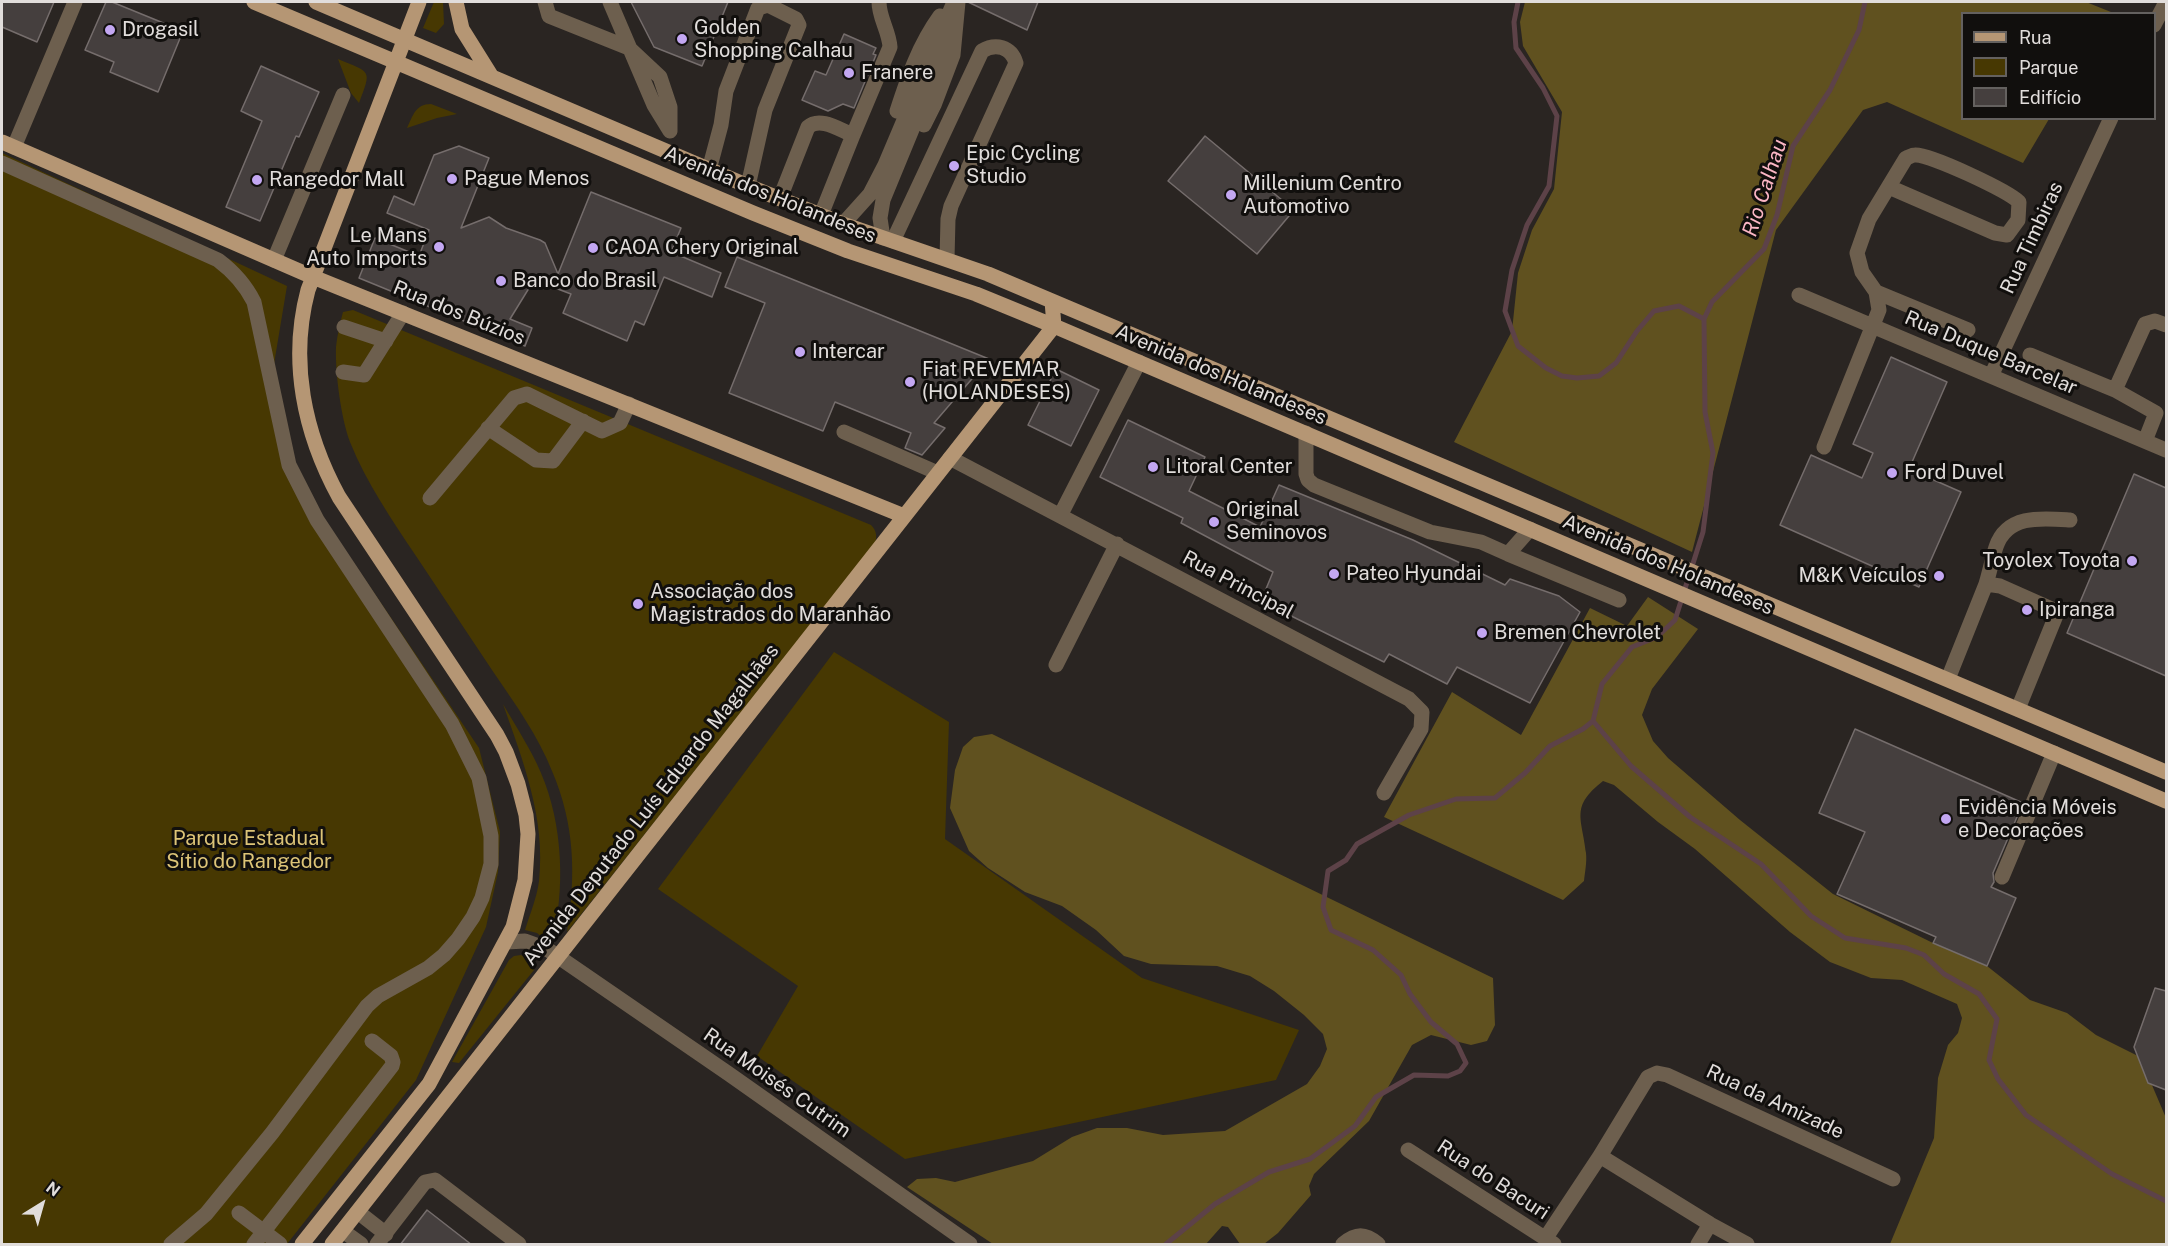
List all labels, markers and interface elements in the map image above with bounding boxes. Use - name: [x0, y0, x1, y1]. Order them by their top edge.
- legend: [1961, 12, 2156, 120]
- place label: Golden Shopping Calhau: [694, 16, 853, 63]
- place label: Drogasil: [122, 18, 199, 42]
- marker: Drogasil: [103, 23, 117, 37]
- text: Rua: [2019, 27, 2051, 48]
- marker: Golden Shopping Calhau: [675, 32, 689, 46]
- text: Parque: [2019, 57, 2079, 78]
- place label: Franere: [861, 61, 933, 85]
- marker: Franere: [842, 66, 856, 80]
- text: Edifício: [2019, 87, 2081, 108]
- water label: Rio Calhau: [1737, 136, 1793, 240]
- street label: Avenida dos Holandeses: [661, 141, 879, 249]
- place label: Epic Cycling Studio: [966, 142, 1081, 189]
- marker: Epic Cycling Studio: [947, 159, 961, 173]
- place label: Pague Menos: [464, 167, 589, 191]
- place label: Rangedor Mall: [269, 168, 405, 192]
- marker: Pague Menos: [445, 172, 459, 186]
- place label: Millenium Centro Automotivo: [1243, 172, 1402, 219]
- marker: Rangedor Mall: [250, 173, 264, 187]
- street label: Rua Timbiras: [1996, 178, 2068, 298]
- marker: Millenium Centro Automotivo: [1224, 188, 1238, 202]
- place label: Le Mans Auto Imports: [306, 224, 427, 271]
- place label: CAOA Chery Original: [605, 236, 799, 260]
- marker: Le Mans Auto Imports: [432, 240, 446, 254]
- marker: CAOA Chery Original: [586, 241, 600, 255]
- place label: Banco do Brasil: [513, 269, 657, 293]
- marker: Banco do Brasil: [494, 274, 508, 288]
- street label: Rua dos Búzios: [390, 276, 528, 350]
- street label: Rua Duque Barcelar: [1901, 306, 2081, 400]
- street label: Avenida dos Holandeses: [1112, 320, 1330, 430]
- place label: Intercar: [812, 340, 885, 364]
- marker: Intercar: [793, 345, 807, 359]
- place label: Fiat REVEMAR (HOLANDESES): [922, 358, 1071, 405]
- marker: Fiat REVEMAR (HOLANDESES): [903, 375, 917, 389]
- place label: Litoral Center: [1165, 455, 1293, 479]
- marker: Litoral Center: [1146, 460, 1160, 474]
- place label: Ford Duvel: [1904, 461, 2004, 485]
- marker: Ford Duvel: [1885, 466, 1899, 480]
- place label: Original Seminovos: [1226, 498, 1327, 545]
- street label: Avenida dos Holandeses: [1559, 510, 1777, 620]
- marker: Original Seminovos: [1207, 515, 1221, 529]
- street label: Rua Principal: [1178, 546, 1298, 624]
- place label: Toyolex Toyota: [1982, 549, 2120, 573]
- marker: Toyolex Toyota: [2125, 554, 2139, 568]
- place label: Pateo Hyundai: [1346, 562, 1481, 586]
- place label: M&K Veículos: [1798, 564, 1927, 588]
- marker: Pateo Hyundai: [1327, 567, 1341, 581]
- marker: M&K Veículos: [1932, 569, 1946, 583]
- place label: Associação dos Magistrados do Maranhão: [650, 580, 891, 627]
- marker: Associação dos Magistrados do Maranhão: [631, 597, 645, 611]
- place label: Ipiranga: [2039, 598, 2115, 622]
- marker: Ipiranga: [2020, 603, 2034, 617]
- place label: Bremen Chevrolet: [1494, 621, 1661, 645]
- marker: Bremen Chevrolet: [1475, 626, 1489, 640]
- street label: Avenida Deputado Luís Eduardo Magalhães: [518, 639, 784, 971]
- place label: Evidência Móveis e Decorações: [1958, 796, 2117, 843]
- marker: Evidência Móveis e Decorações: [1939, 812, 1953, 826]
- park label: Parque Estadual Sítio do Rangedor: [166, 827, 332, 874]
- street label: Rua Moisés Cutrim: [699, 1023, 855, 1143]
- street label: Rua da Amizade: [1702, 1060, 1848, 1144]
- street label: Rua do Bacuri: [1432, 1135, 1554, 1225]
- north arrow: [12, 1174, 72, 1234]
- text: N: [42, 1178, 64, 1201]

